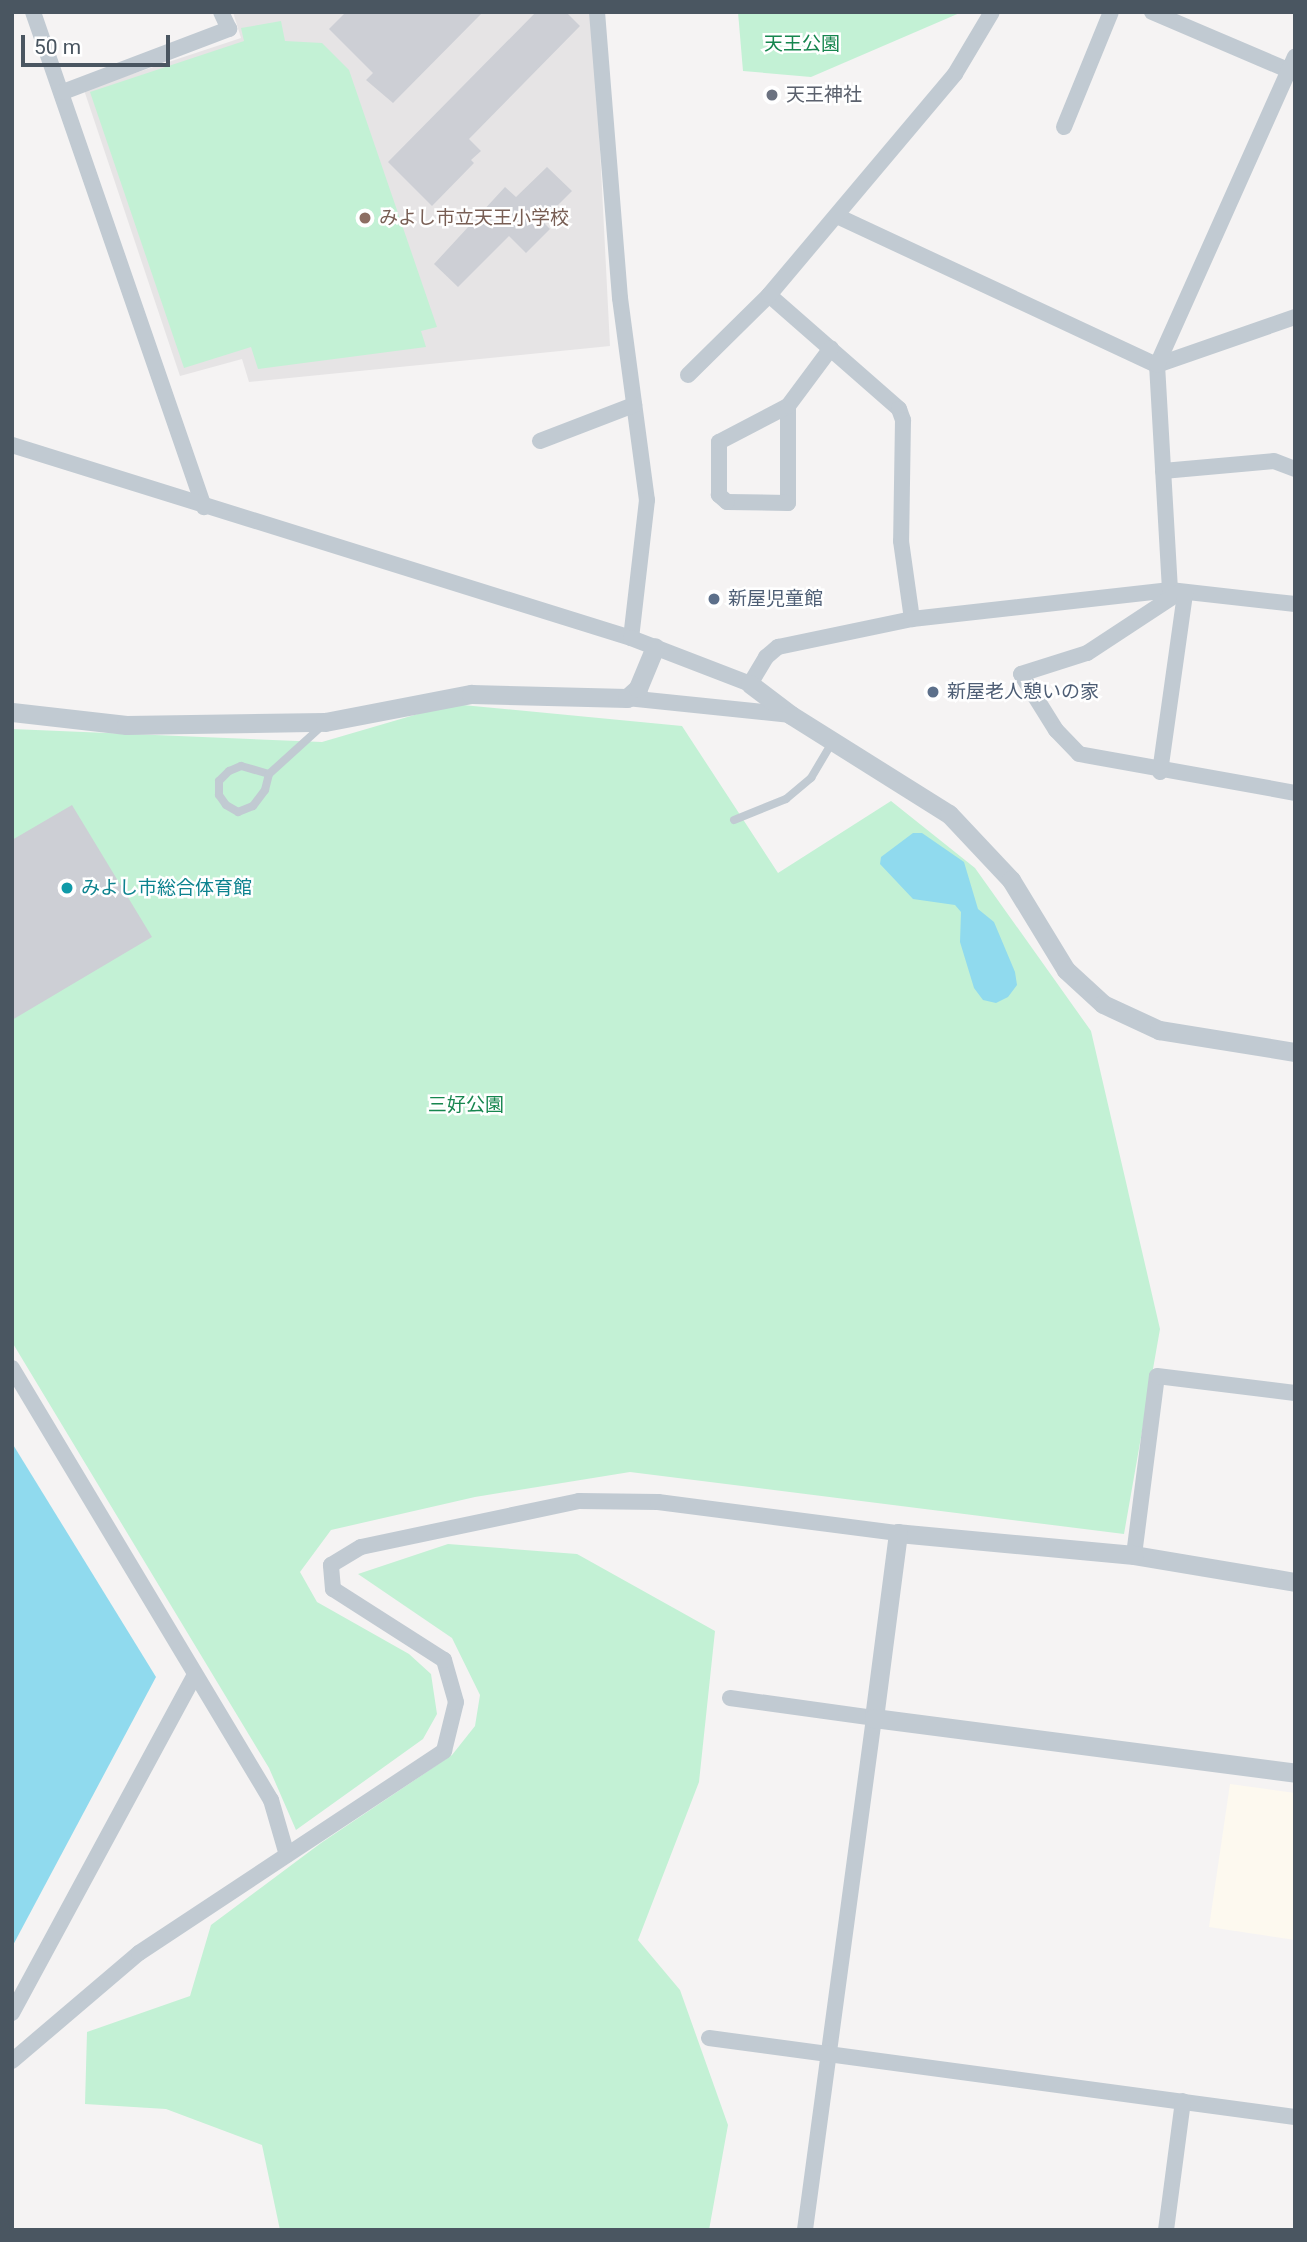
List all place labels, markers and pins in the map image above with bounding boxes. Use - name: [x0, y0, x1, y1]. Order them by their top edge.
- place label: 天王神社: [786, 84, 862, 106]
- marker: 天王神社: [764, 87, 780, 103]
- place label: みよし市立天王小学校: [379, 207, 569, 229]
- marker: みよし市立天王小学校: [357, 210, 373, 226]
- place label: 新屋児童館: [728, 588, 823, 610]
- marker: 新屋児童館: [706, 591, 722, 607]
- place label: 新屋老人憩いの家: [947, 681, 1099, 703]
- marker: 新屋老人憩いの家: [925, 684, 941, 700]
- place label: みよし市総合体育館: [81, 877, 252, 899]
- marker: みよし市総合体育館: [59, 880, 75, 896]

